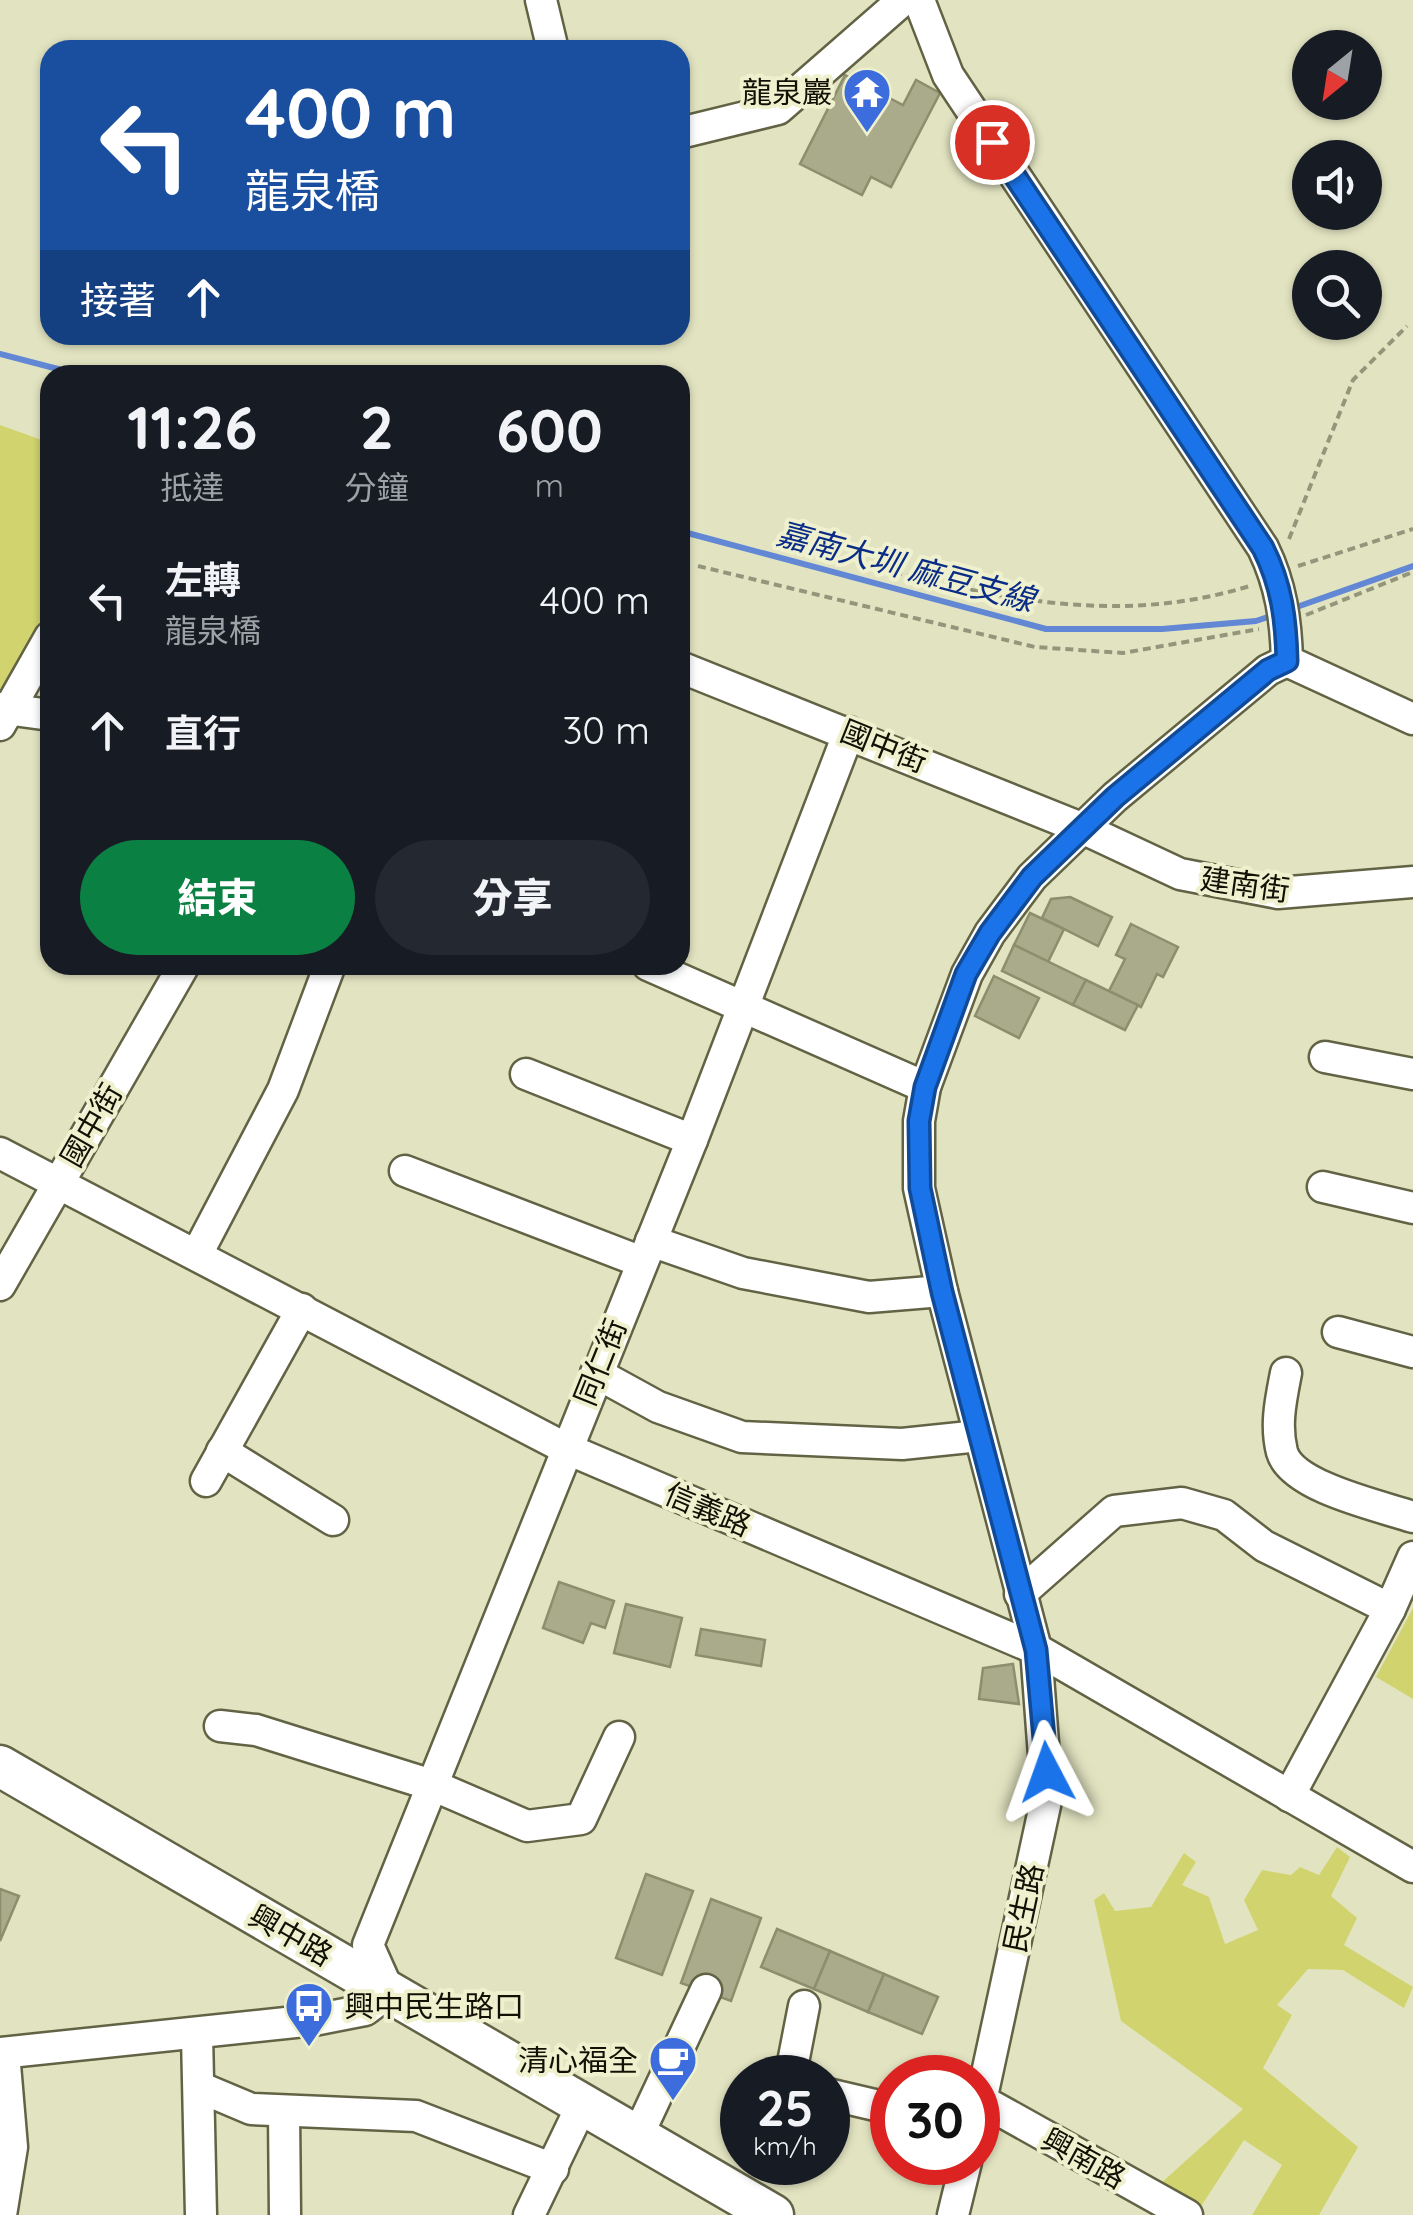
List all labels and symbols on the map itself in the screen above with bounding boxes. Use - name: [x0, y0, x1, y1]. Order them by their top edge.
- north arrow: [1292, 30, 1382, 120]
- temple icon: 龍泉巖: [841, 66, 893, 134]
- place label: 龍泉巖: [742, 73, 832, 111]
- pin: [950, 100, 1035, 185]
- water label: 嘉南大圳 麻豆支線: [773, 512, 1042, 620]
- street label: 國中街: [835, 712, 933, 780]
- street label: 建南街: [1198, 859, 1292, 909]
- street label: 國中街: [52, 1077, 130, 1173]
- street label: 同仁街: [566, 1313, 634, 1411]
- street label: 信義路: [659, 1474, 757, 1544]
- position arrow: [995, 1720, 1099, 1824]
- street label: 民生路: [995, 1860, 1051, 1956]
- street label: 興中路: [243, 1896, 339, 1974]
- bus stop icon: 興中民生路口: [283, 1980, 335, 2048]
- place label: 興中民生路口: [344, 1987, 524, 2025]
- cafe icon: 清心福全: [647, 2034, 699, 2102]
- place label: 清心福全: [518, 2041, 638, 2079]
- speed limit sign: 30: [870, 2055, 1000, 2185]
- street label: 興南路: [1035, 2120, 1133, 2196]

